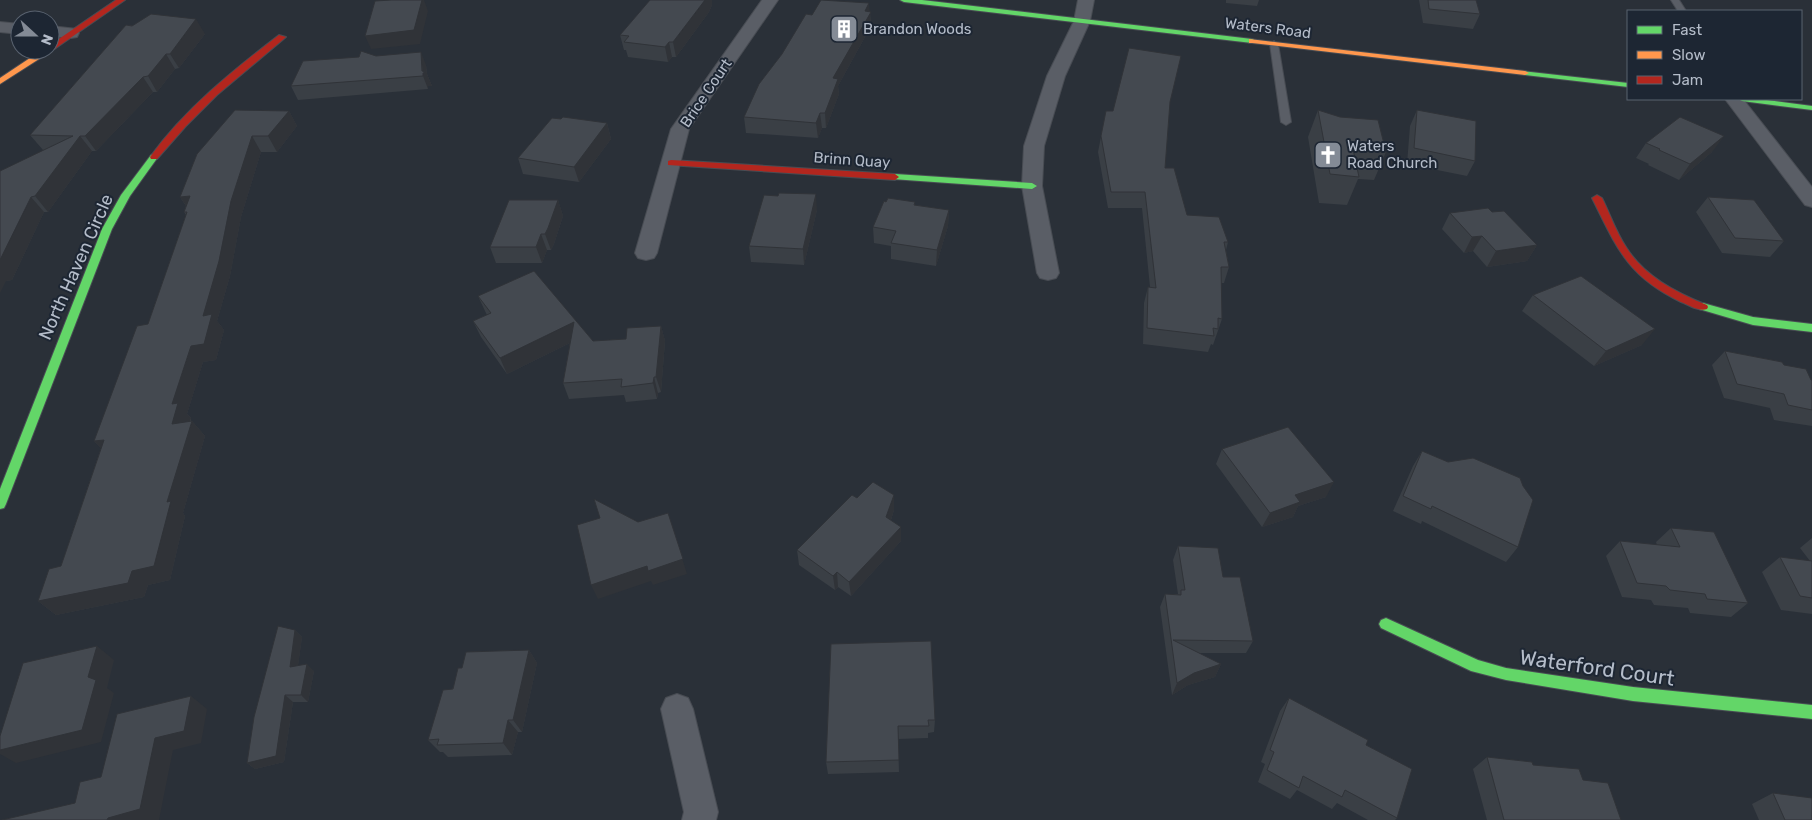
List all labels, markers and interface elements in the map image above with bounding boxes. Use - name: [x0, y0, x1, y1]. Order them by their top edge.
- north arrow: [10, 10, 60, 60]
- legend: [1627, 10, 1802, 100]
- building icon: Brandon Woods: [829, 14, 859, 44]
- street label: Waters Road: [1224, 14, 1312, 42]
- place label: Brandon Woods: [863, 20, 972, 38]
- text: Fast: [1672, 21, 1702, 39]
- text: N: [37, 32, 56, 47]
- text: Slow: [1672, 46, 1705, 64]
- street label: Brice Court: [676, 55, 736, 131]
- text: Jam: [1672, 71, 1703, 89]
- place label: Waters Road Church: [1347, 137, 1437, 172]
- church icon: Waters Road Church: [1313, 140, 1343, 170]
- street label: Brinn Quay: [813, 148, 891, 172]
- street label: North Haven Circle: [34, 191, 118, 343]
- street label: Waterford Court: [1518, 644, 1676, 691]

